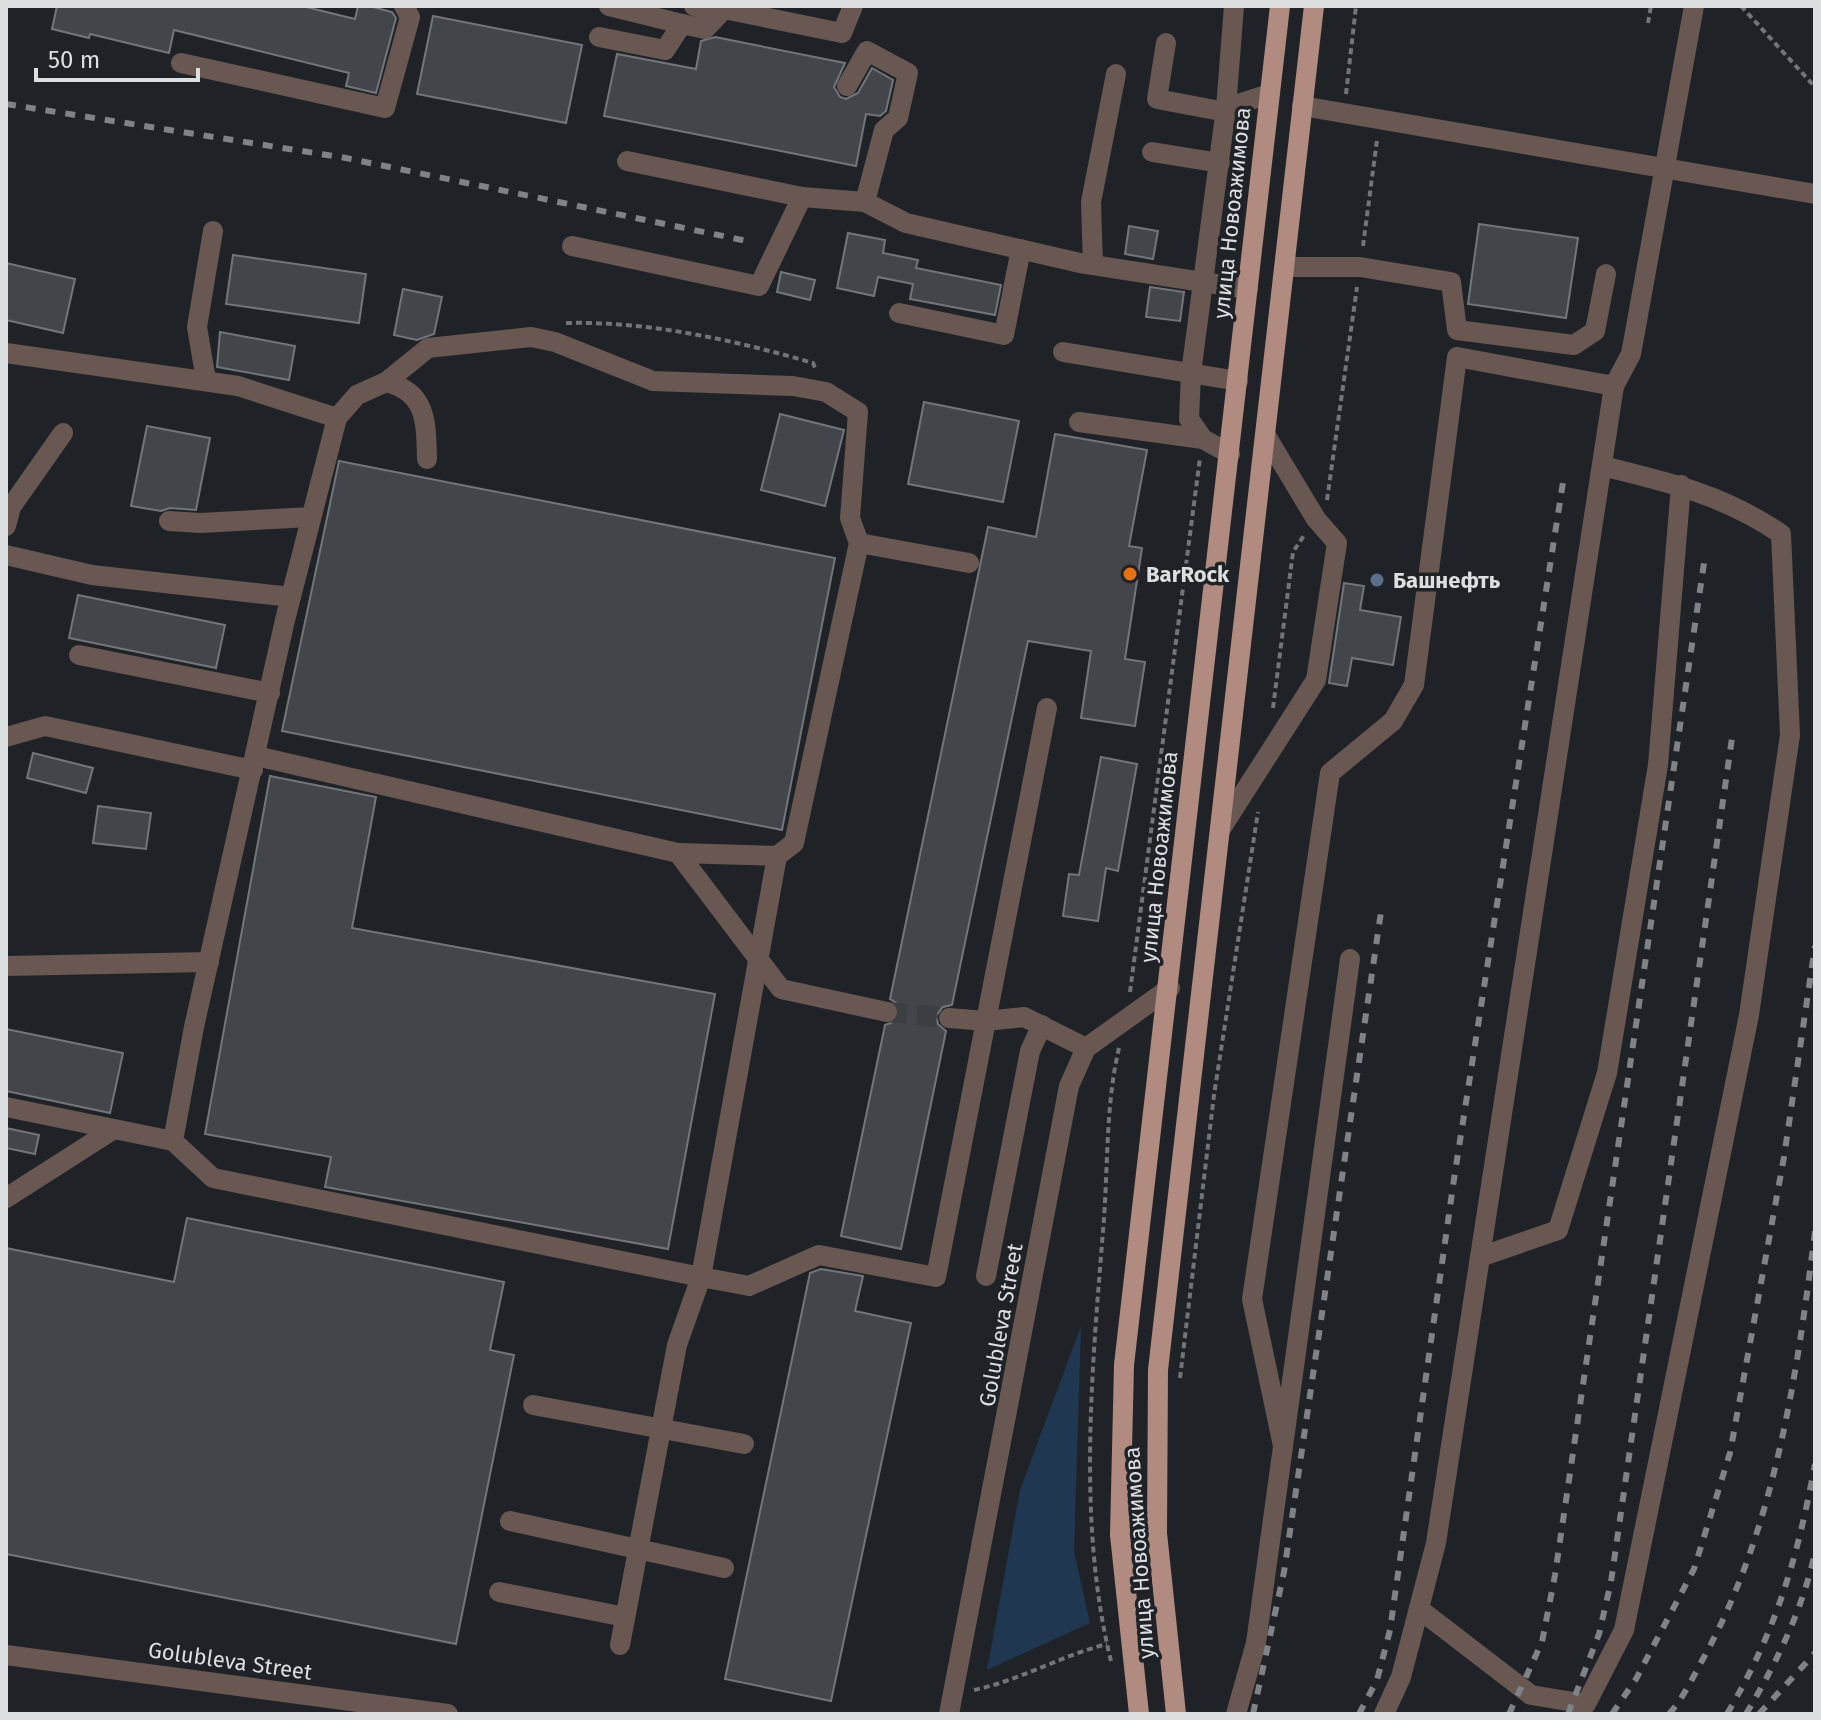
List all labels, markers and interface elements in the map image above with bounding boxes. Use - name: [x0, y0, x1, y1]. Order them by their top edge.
- scale bar: [36, 32, 198, 82]
- text: 50 m: [48, 46, 100, 74]
- street label: улица Новоажимова: [1207, 106, 1257, 320]
- place label: BarRock: [1146, 561, 1230, 588]
- marker: BarRock: [1121, 565, 1139, 583]
- place label: Башнефть: [1393, 567, 1501, 594]
- marker: Башнефть: [1368, 571, 1386, 589]
- street label: улица Новоажимова: [1134, 750, 1184, 964]
- street label: Golubleva Street: [973, 1241, 1029, 1409]
- street label: улица Новоажимова: [1118, 1446, 1160, 1660]
- street label: Golubleva Street: [146, 1636, 314, 1686]

